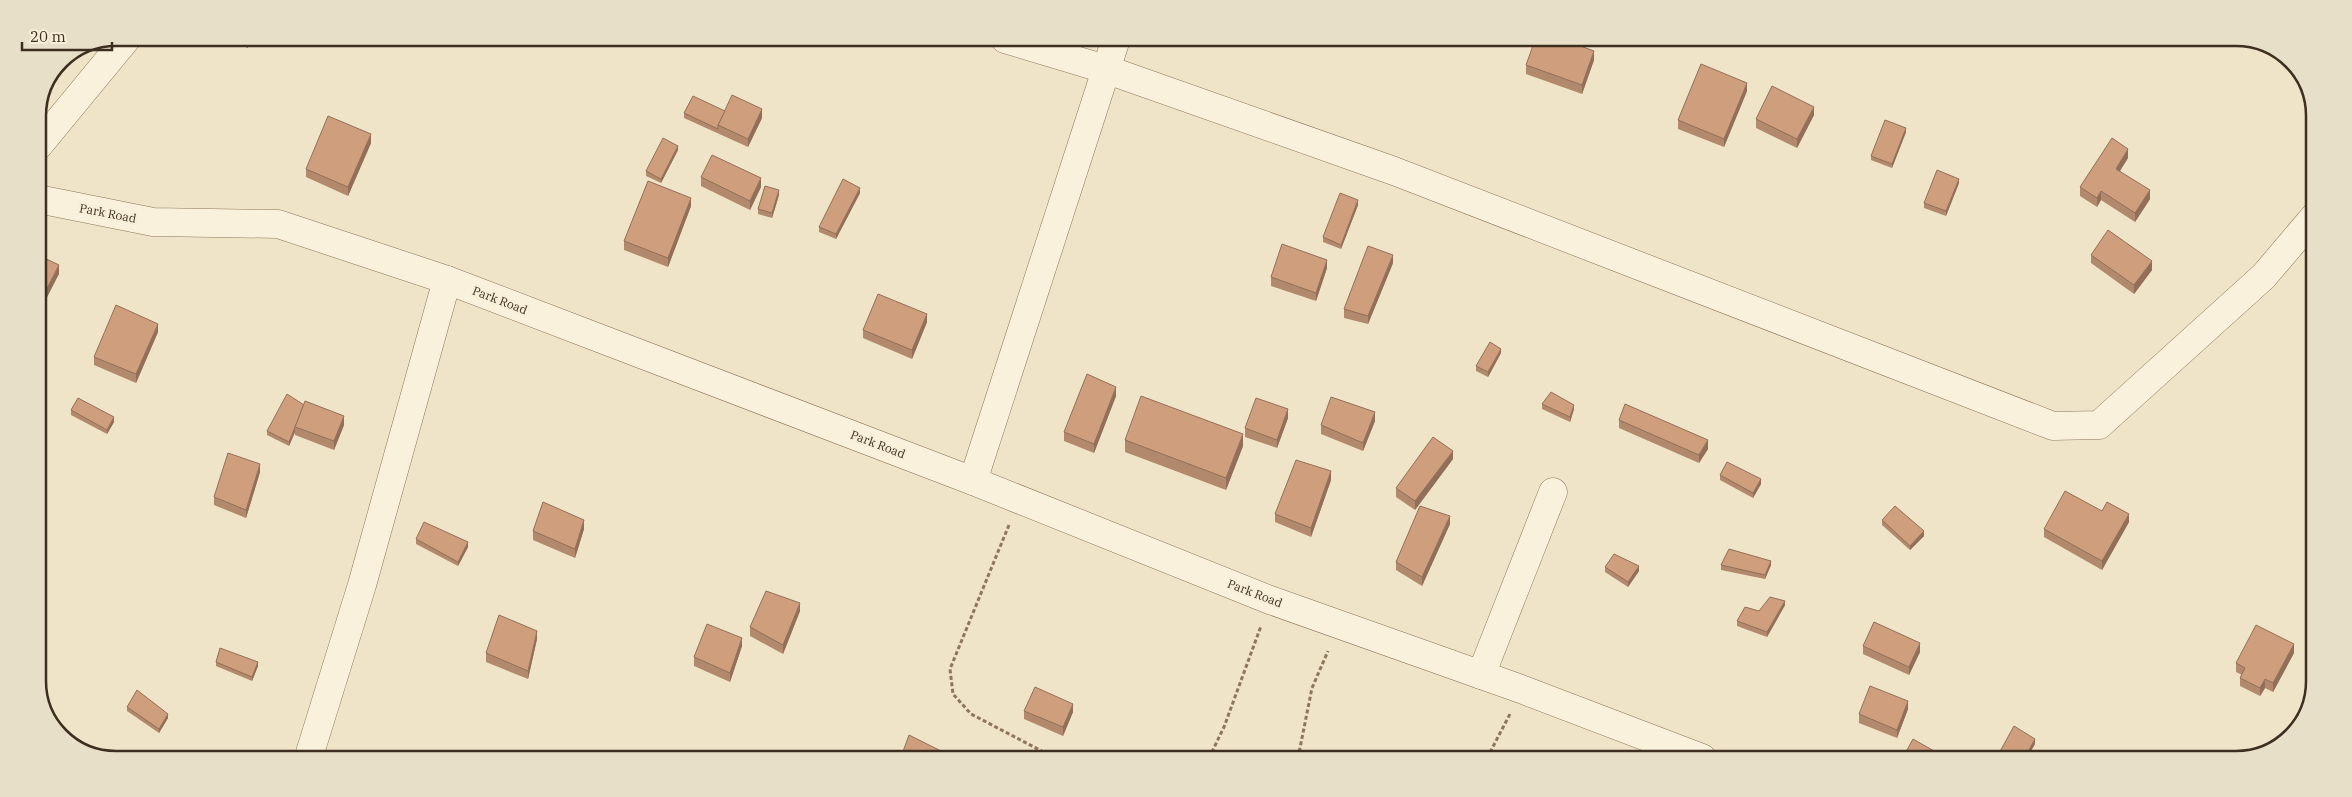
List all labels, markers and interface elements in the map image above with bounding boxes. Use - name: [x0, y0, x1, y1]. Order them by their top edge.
- scale bar: [22, 20, 112, 52]
- text: 20 m: [30, 27, 66, 46]
- street label: Park Road: [78, 200, 138, 226]
- street label: Park Road: [470, 283, 530, 317]
- street label: Park Road: [848, 427, 908, 461]
- street label: Park Road: [1225, 576, 1285, 610]

